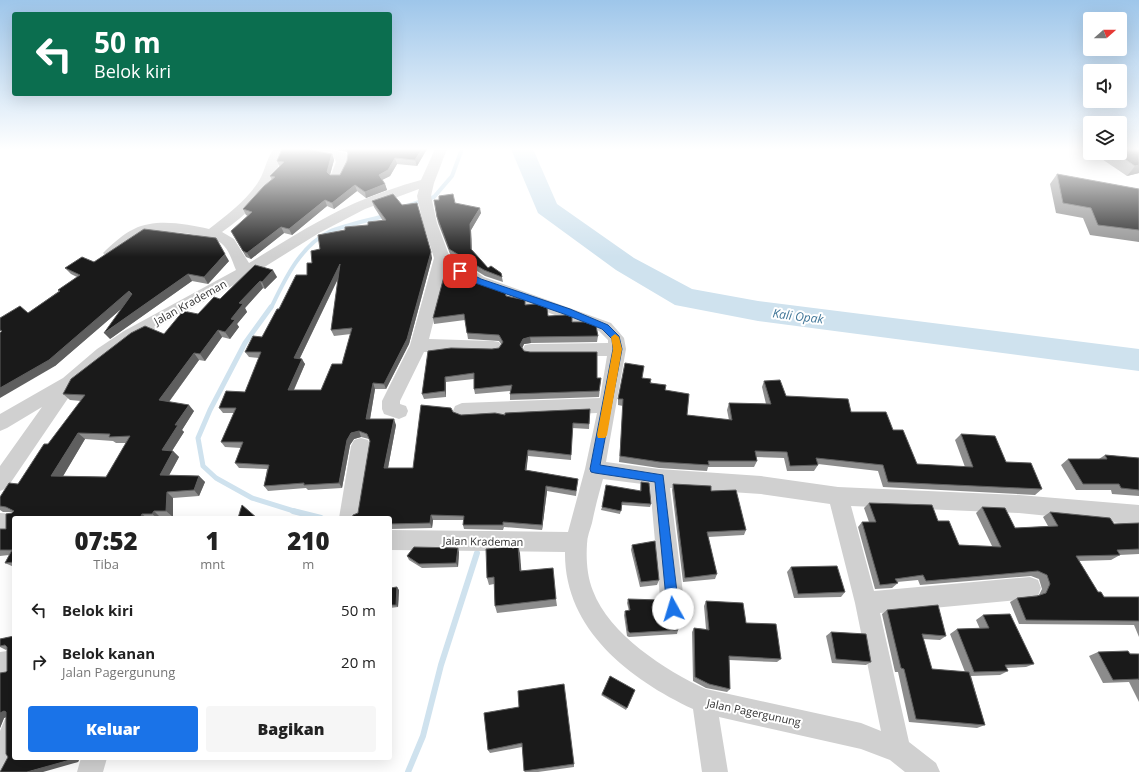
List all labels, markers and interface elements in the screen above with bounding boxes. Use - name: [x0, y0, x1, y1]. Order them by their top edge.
- north arrow: [1083, 12, 1127, 56]
- map controls: [1083, 12, 1127, 160]
- text: 50 m: [94, 23, 161, 61]
- icon: left: [28, 28, 80, 80]
- text: Belok kiri: [94, 59, 171, 83]
- button: sound: [1083, 64, 1127, 108]
- button: layers: [1083, 116, 1127, 160]
- pin: [443, 254, 477, 288]
- icon: arrive: [449, 260, 471, 282]
- street label: Jalan Krademan: [150, 276, 229, 329]
- water label: Kali Opak: [772, 304, 825, 328]
- text: 07:52: [74, 524, 138, 557]
- text: 1: [205, 524, 220, 557]
- text: 210: [287, 524, 329, 557]
- street label: Jalan Krademan: [441, 533, 524, 549]
- text: Tiba: [93, 555, 119, 573]
- text: mnt: [200, 555, 225, 573]
- text: m: [302, 555, 314, 573]
- position arrow: [652, 588, 694, 630]
- icon: left: [28, 599, 50, 621]
- text: Belok kiri: [62, 600, 133, 620]
- text: 50 m: [341, 600, 376, 620]
- text: Belok kanan: [62, 643, 155, 663]
- icon: right: [28, 651, 50, 673]
- text: 20 m: [341, 652, 376, 672]
- text: Jalan Pagergunung: [62, 663, 175, 681]
- street label: Jalan Pagergunung: [705, 694, 802, 729]
- button: Keluar: [28, 706, 198, 752]
- button: Bagikan: [206, 706, 376, 752]

